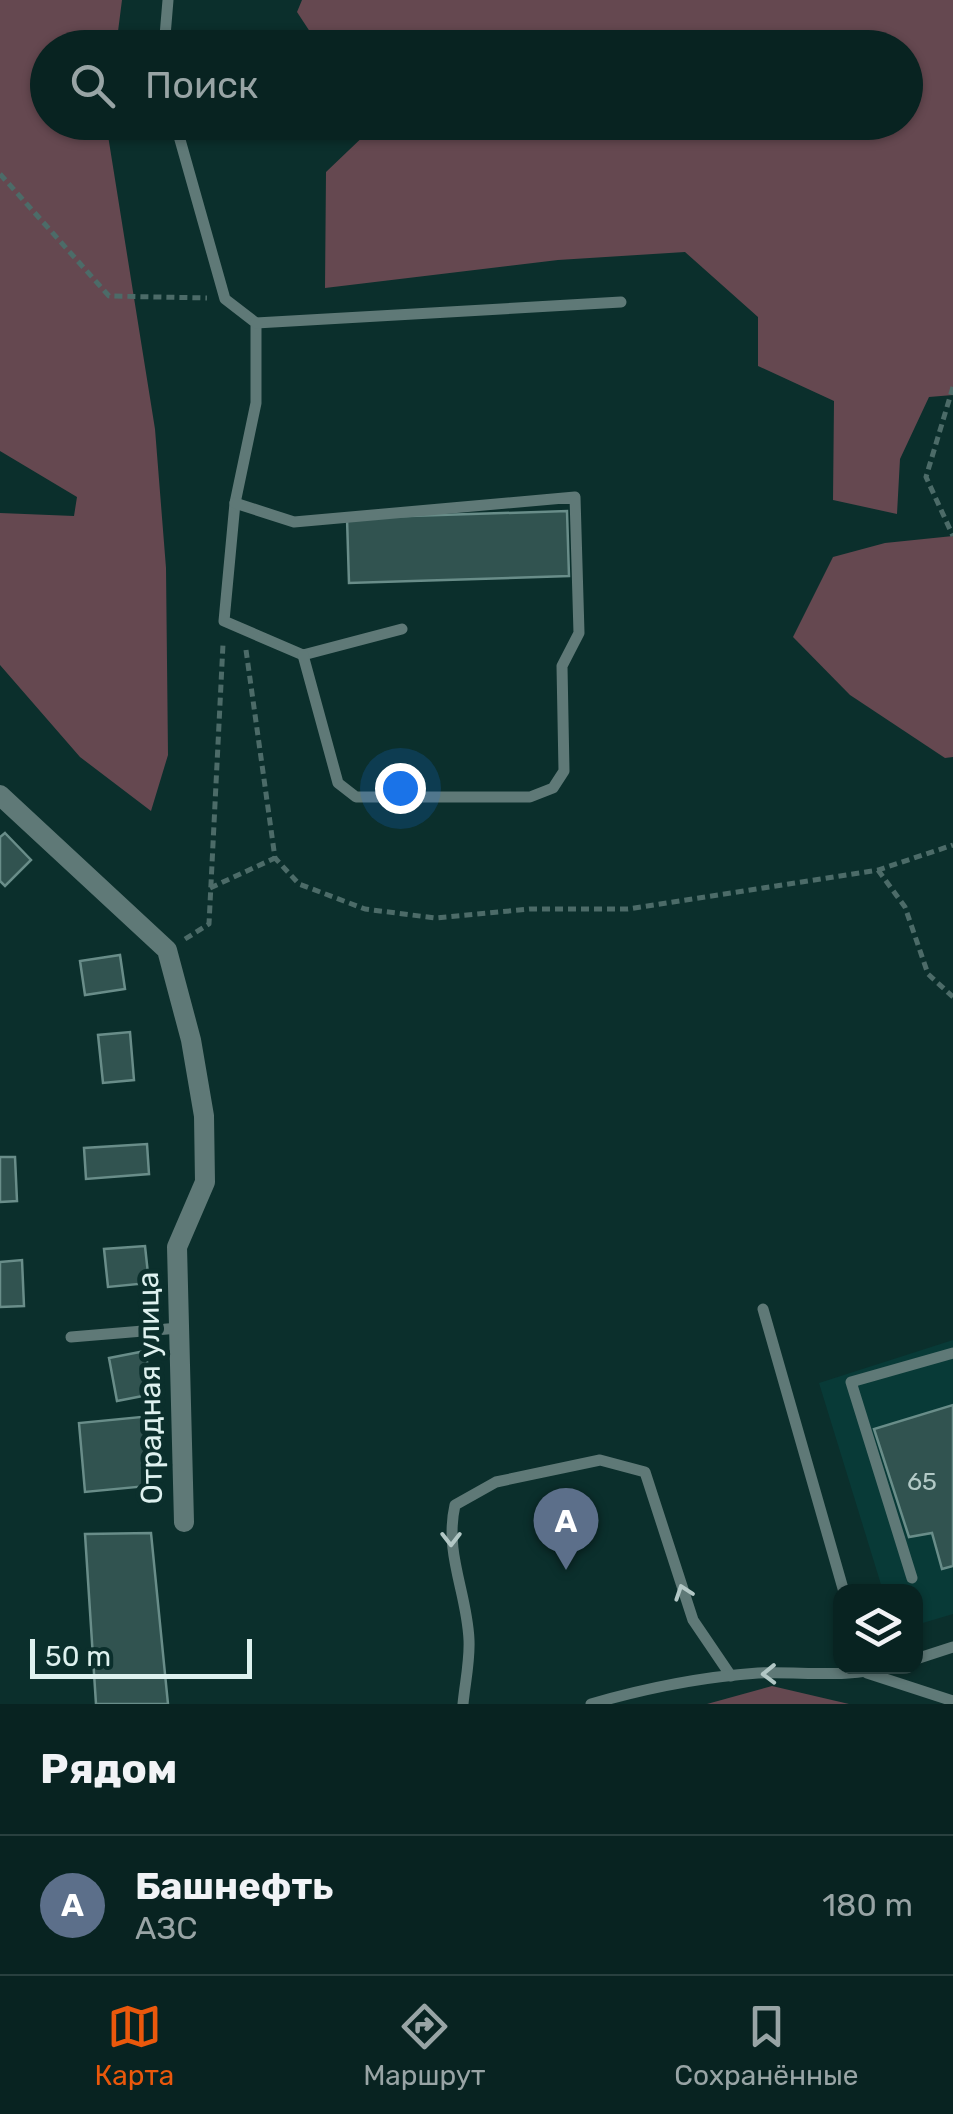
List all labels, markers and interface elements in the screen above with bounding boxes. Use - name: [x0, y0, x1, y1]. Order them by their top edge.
- search box: [30, 30, 923, 140]
- icon: search: [65, 58, 120, 113]
- text: Поиск: [145, 62, 258, 108]
- your location: [375, 763, 426, 814]
- street label: Отрадная улица: [130, 1271, 170, 1505]
- house number: 65: [907, 1467, 937, 1496]
- pin: A: [534, 1488, 598, 1570]
- one-way arrow: [441, 1531, 462, 1547]
- one-way arrow: [675, 1584, 695, 1601]
- map controls: [833, 1584, 923, 1674]
- button: layers: [833, 1584, 923, 1674]
- scale bar: [30, 1634, 252, 1678]
- text: 50 m: [45, 1640, 111, 1673]
- one-way arrow: [761, 1663, 777, 1684]
- text: Рядом: [40, 1744, 177, 1794]
- text: Башнефть: [135, 1863, 333, 1909]
- text: A: [61, 1886, 84, 1924]
- text: 180 m: [822, 1886, 913, 1924]
- text: АЗС: [135, 1909, 198, 1947]
- tab: Карта: [94, 1999, 174, 2092]
- tab: Маршрут: [363, 1999, 485, 2092]
- tab: Сохранённые: [674, 1999, 859, 2092]

